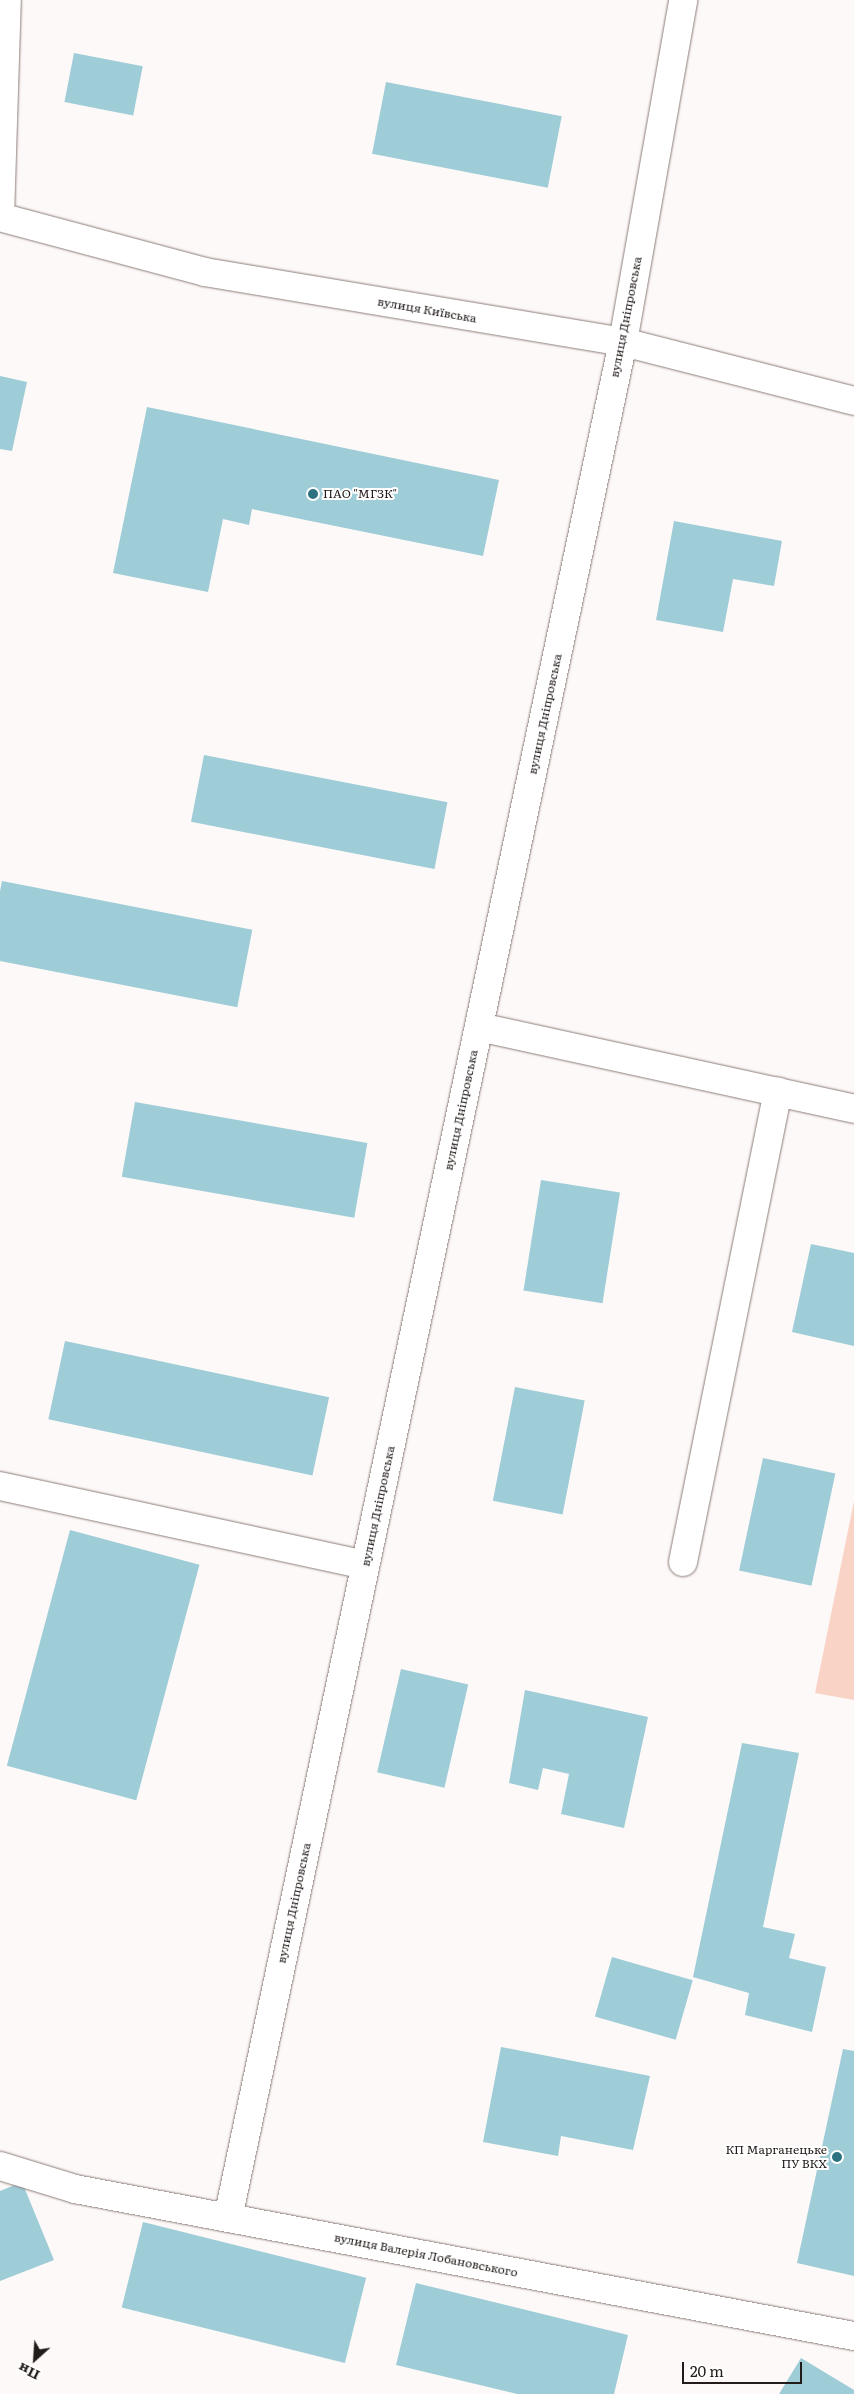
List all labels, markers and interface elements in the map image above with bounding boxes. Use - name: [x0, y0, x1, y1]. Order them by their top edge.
- street label: вулиця Дніпровська: [607, 255, 645, 379]
- street label: вулиця Київська: [376, 294, 478, 326]
- place label: ПАО "МГЗК": [323, 487, 397, 501]
- marker: ПАО "МГЗК": [307, 488, 319, 500]
- street label: вулиця Дніпровська: [525, 652, 565, 776]
- street label: вулиця Дніпровська: [441, 1048, 481, 1172]
- street label: вулиця Дніпровська: [358, 1444, 398, 1568]
- street label: вулиця Дніпровська: [274, 1841, 314, 1965]
- place label: КП Марганецьке ПУ ВКХ: [725, 2143, 827, 2171]
- marker: КП Марганецьке ПУ ВКХ: [831, 2151, 843, 2163]
- street label: вулиця Валерія Лобановського: [333, 2230, 519, 2280]
- north arrow: [10, 2334, 60, 2384]
- scale bar: [684, 2352, 804, 2384]
- text: Пн: [14, 2359, 43, 2386]
- text: 20 m: [690, 2359, 724, 2382]

